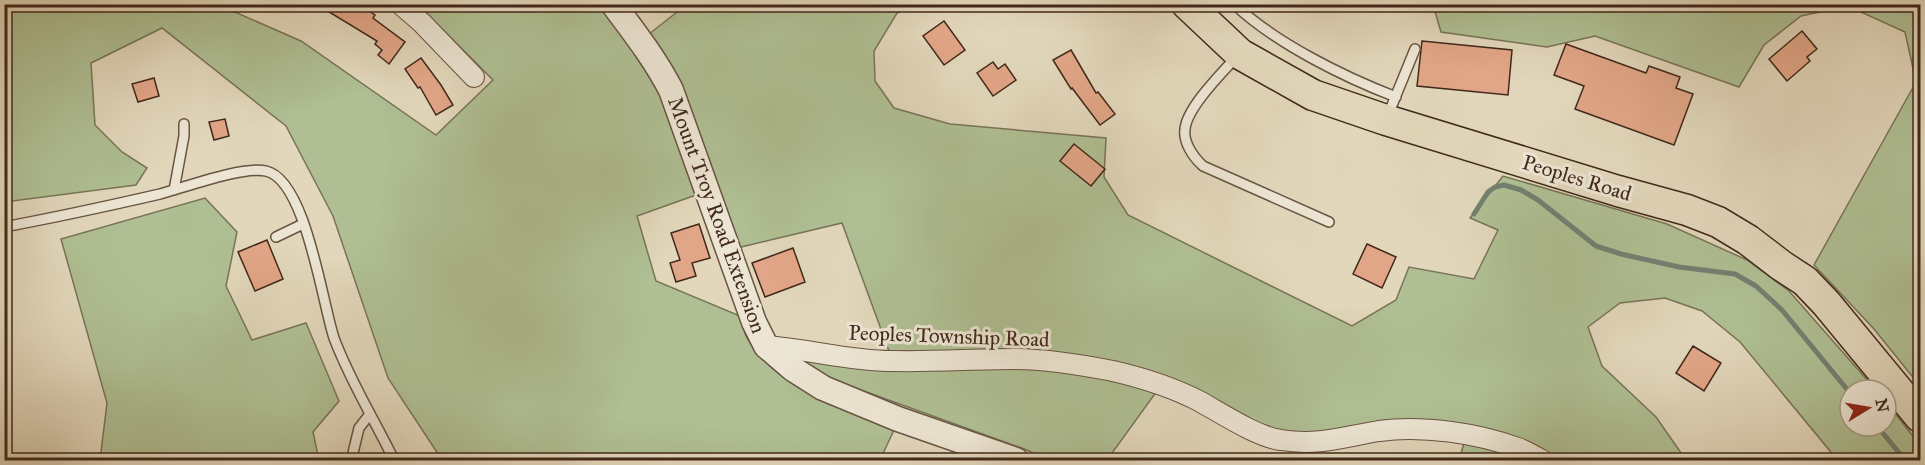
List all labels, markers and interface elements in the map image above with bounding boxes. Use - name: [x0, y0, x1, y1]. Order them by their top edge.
- street label: Mount Troy Road Extension: [662, 93, 772, 337]
- street label: Peoples Road: [1519, 149, 1635, 207]
- street label: Peoples Township Road: [848, 319, 1050, 353]
- north arrow: [1838, 378, 1898, 438]
- text: N: [1872, 397, 1893, 414]

